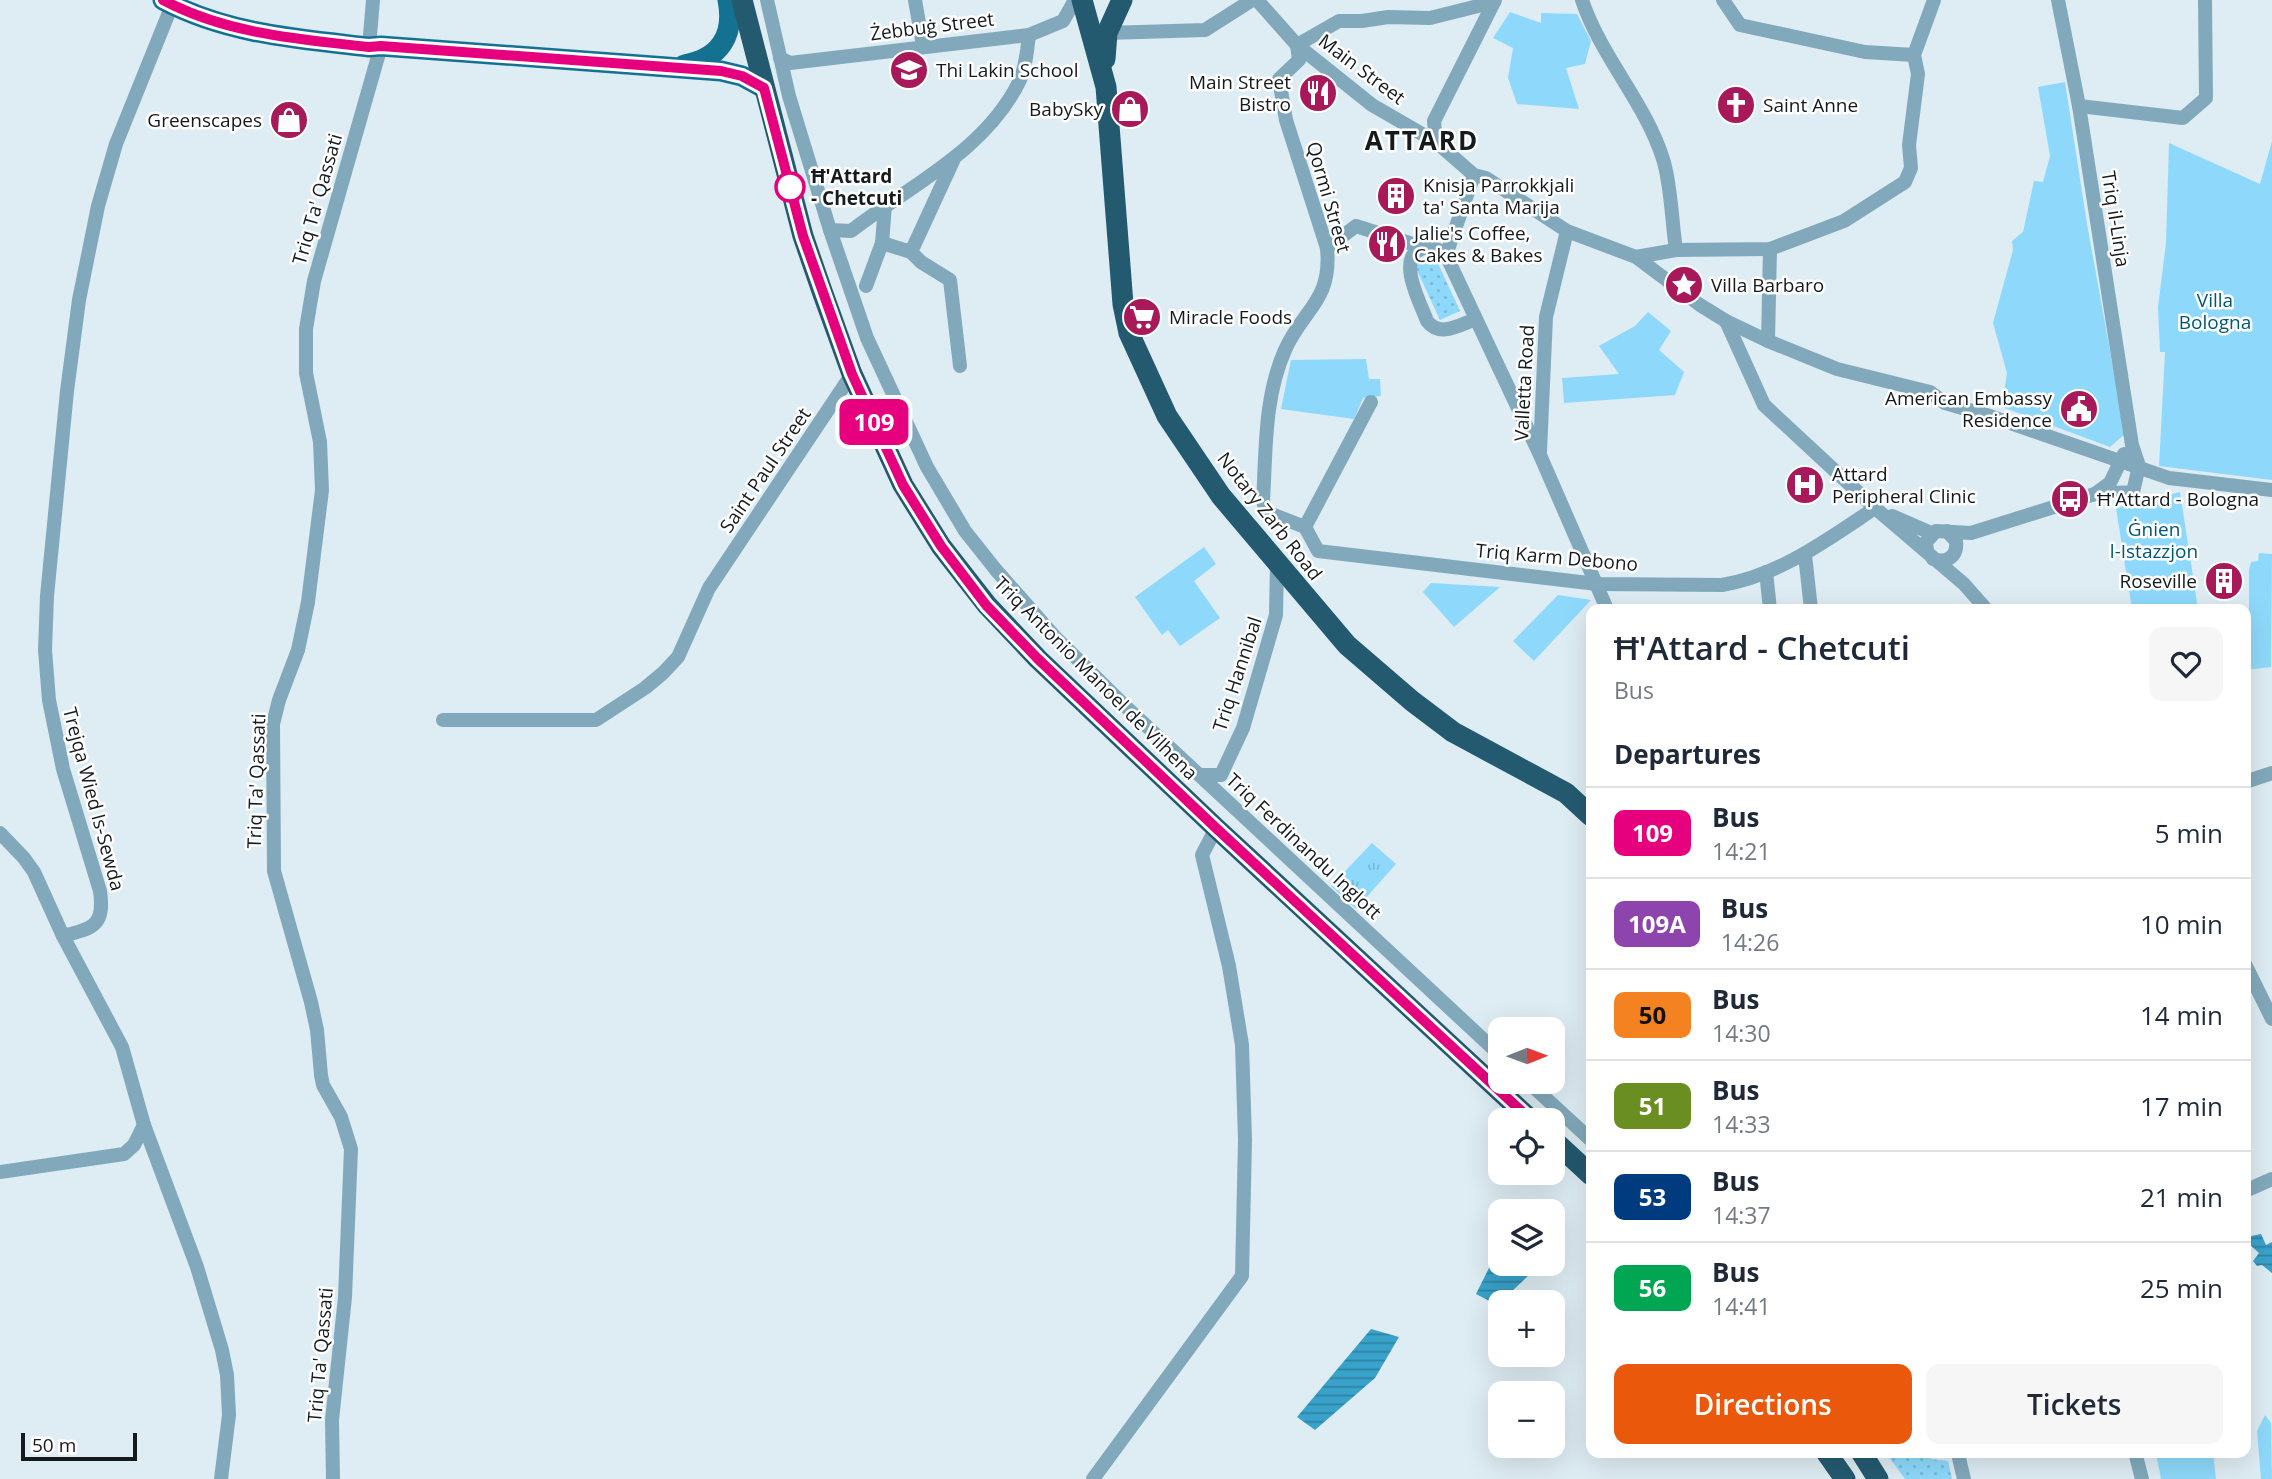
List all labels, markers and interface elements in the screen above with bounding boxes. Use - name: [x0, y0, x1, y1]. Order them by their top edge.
- street label: Żebbuġ Street: [868, 5, 996, 47]
- street label: Main Street: [1313, 28, 1411, 110]
- school or university icon: Thi Lakin School: [888, 49, 930, 91]
- place label: Thi Lakin School: [936, 57, 1079, 83]
- place label: Main Street Bistro: [1189, 69, 1291, 117]
- restaurant icon: Main Street Bistro: [1297, 72, 1339, 114]
- church icon: Saint Anne: [1715, 84, 1757, 126]
- shop icon: BabySky: [1109, 88, 1151, 130]
- place label: Saint Anne: [1763, 92, 1858, 118]
- place label: BabySky: [1029, 96, 1103, 122]
- shop icon: Greenscapes: [268, 99, 310, 141]
- place label: Greenscapes: [147, 107, 262, 133]
- district label: ATTARD: [1365, 122, 1479, 158]
- street label: Triq Ta' Qassati: [286, 130, 348, 268]
- street label: Qormi Street: [1301, 138, 1357, 256]
- place label: Ħ'Attard - Chetcuti: [811, 163, 902, 211]
- street label: Triq il-Linja: [2096, 169, 2136, 269]
- marker: Ħ'Attard - Chetcuti: [775, 172, 805, 202]
- place label: Knisja Parrokkjali ta' Santa Marija: [1423, 172, 1574, 220]
- building icon: Knisja Parrokkjali ta' Santa Marija: [1375, 175, 1417, 217]
- place label: Jalie's Coffee, Cakes & Bakes: [1412, 220, 1542, 268]
- restaurant icon: Jalie's Coffee, Cakes & Bakes: [1366, 223, 1408, 265]
- place icon: Villa Barbaro: [1663, 264, 1705, 306]
- place label: Villa Barbaro: [1711, 272, 1824, 298]
- park label: Villa Bologna: [2179, 287, 2251, 335]
- supermarket icon: Miracle Foods: [1121, 296, 1163, 338]
- place label: Miracle Foods: [1169, 304, 1292, 330]
- street label: Valletta Road: [1508, 324, 1540, 442]
- place label: American Embassy Residence: [1885, 385, 2052, 433]
- public building icon: American Embassy Residence: [2058, 388, 2100, 430]
- line badge: 109: [834, 399, 914, 445]
- street label: Saint Paul Street: [714, 402, 817, 538]
- text: 109: [853, 405, 895, 438]
- street label: Notary Zarb Road: [1212, 446, 1328, 586]
- place label: Attard Peripheral Clinic: [1832, 461, 1976, 509]
- hospital icon: Attard Peripheral Clinic: [1784, 464, 1826, 506]
- bus stop icon: Ħ'Attard - Bologna: [2049, 478, 2091, 520]
- place label: Ħ'Attard - Bologna: [2097, 486, 2259, 512]
- park label: Ġnien l-Istazzjon: [2110, 516, 2198, 564]
- street label: Triq Karm Debono: [1475, 537, 1639, 577]
- building icon: Roseville: [2203, 560, 2245, 602]
- place label: Roseville: [2120, 568, 2197, 594]
- street label: Triq Antonio Manoel de Vilhena: [988, 570, 1204, 786]
- street label: Triq Hannibal: [1206, 613, 1268, 735]
- text: Ħ'Attard - Chetcuti: [1614, 625, 1910, 670]
- button: heart: [2149, 627, 2223, 701]
- text: Bus: [1614, 674, 1654, 706]
- street label: Trejqa Wied Is-Sewda: [57, 704, 131, 894]
- street label: Triq Ta' Qassati: [241, 713, 271, 849]
- text: Departures: [1614, 736, 1761, 772]
- street label: Triq Ferdinandu Inglott: [1221, 767, 1387, 925]
- text: Bus: [1712, 799, 1759, 835]
- text: 5 min: [2155, 815, 2223, 851]
- text: 109: [1632, 816, 1673, 849]
- text: 14:21: [1712, 835, 1771, 867]
- text: Bus: [1721, 890, 1768, 926]
- text: 10 min: [2140, 906, 2223, 942]
- text: 109A: [1628, 907, 1686, 940]
- text: 14:26: [1721, 926, 1779, 958]
- text: Bus: [1712, 981, 1759, 1017]
- text: 14 min: [2140, 997, 2223, 1033]
- text: 50: [1639, 998, 1666, 1031]
- north arrow: [1488, 1017, 1564, 1094]
- map controls: [1488, 1017, 1565, 1458]
- text: 14:30: [1712, 1017, 1771, 1049]
- text: Bus: [1712, 1072, 1759, 1108]
- text: 17 min: [2140, 1088, 2223, 1124]
- text: 51: [1639, 1089, 1666, 1122]
- button: locate: [1488, 1108, 1565, 1185]
- text: 14:33: [1712, 1108, 1771, 1140]
- text: Bus: [1712, 1163, 1759, 1199]
- text: 21 min: [2140, 1179, 2223, 1215]
- text: 53: [1639, 1180, 1666, 1213]
- button: layers: [1488, 1199, 1565, 1276]
- text: 14:37: [1712, 1199, 1771, 1231]
- text: Bus: [1712, 1254, 1759, 1290]
- text: 25 min: [2140, 1270, 2223, 1306]
- text: 56: [1639, 1271, 1666, 1304]
- street label: Triq Ta' Qassati: [301, 1286, 339, 1424]
- button: +: [1488, 1290, 1565, 1367]
- text: 14:41: [1712, 1290, 1771, 1322]
- button: Directions: [1614, 1364, 1912, 1444]
- button: Tickets: [1926, 1364, 2223, 1444]
- button: −: [1488, 1381, 1565, 1458]
- scale bar: [21, 1430, 136, 1462]
- text: 50 m: [32, 1432, 76, 1458]

